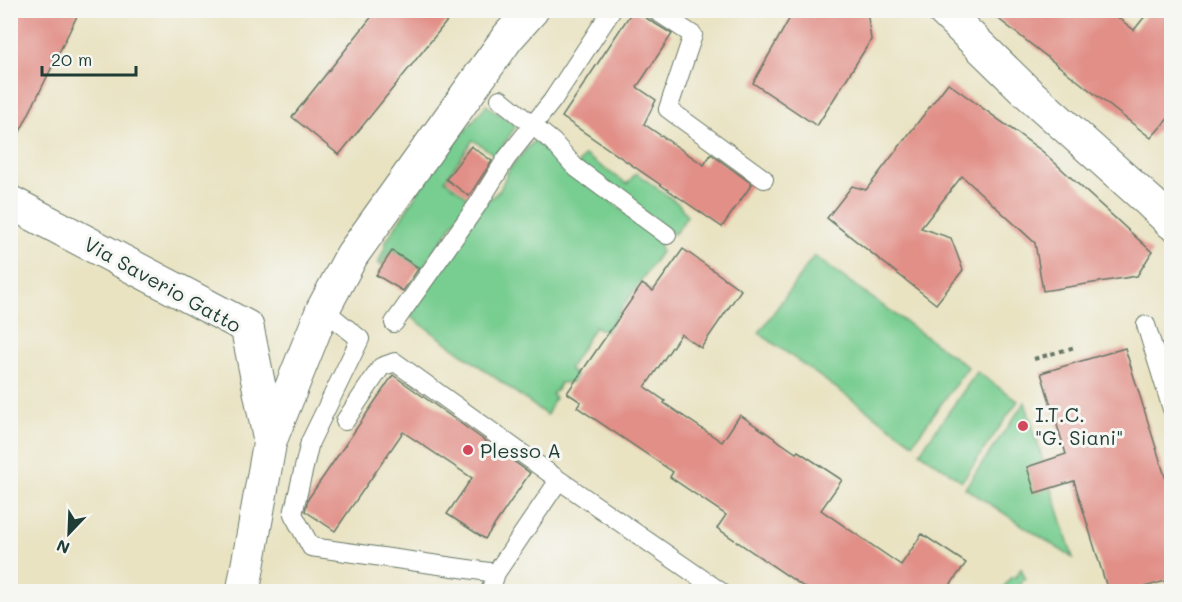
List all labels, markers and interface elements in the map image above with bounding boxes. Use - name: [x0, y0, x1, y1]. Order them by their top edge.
- scale bar: [42, 39, 136, 77]
- text: 20 m: [51, 47, 92, 71]
- street label: Via Saverio Gatto: [80, 230, 246, 338]
- place label: I.T.C. "G. Siani": [1035, 401, 1123, 450]
- marker: I.T.C. "G. Siani": [1016, 419, 1030, 433]
- place label: Plesso A: [480, 437, 561, 463]
- marker: Plesso A: [461, 443, 475, 457]
- north arrow: [39, 503, 99, 563]
- text: N: [53, 535, 73, 559]

